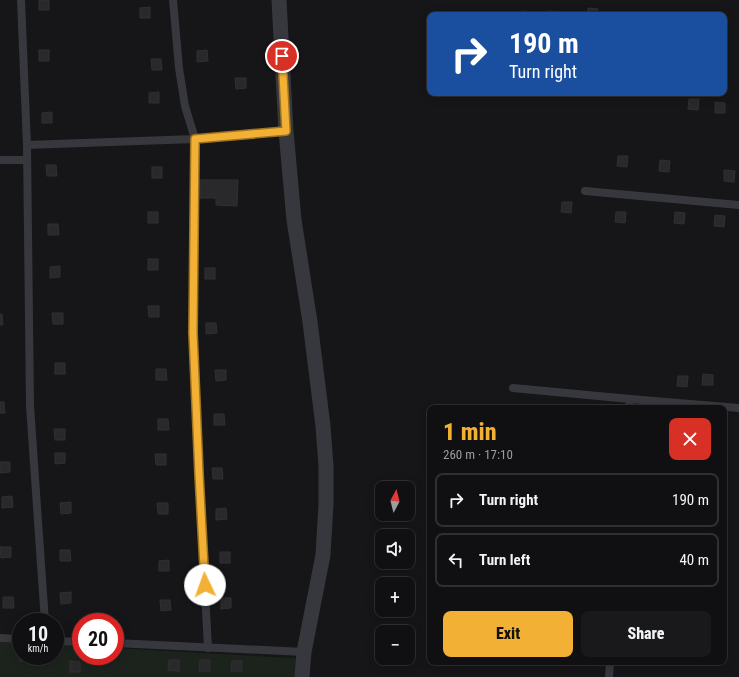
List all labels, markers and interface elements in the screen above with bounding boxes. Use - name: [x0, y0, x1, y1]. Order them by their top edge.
- text: 190 m: [509, 27, 579, 60]
- icon: right: [443, 28, 495, 80]
- pin: [265, 39, 299, 73]
- icon: arrive: [271, 45, 293, 67]
- text: Turn right: [509, 61, 577, 82]
- text: 1 min: [443, 418, 497, 446]
- button: close: [669, 418, 711, 460]
- text: 260 m · 17:10: [443, 447, 513, 462]
- north arrow: [375, 481, 415, 521]
- map controls: [375, 481, 415, 665]
- icon: right: [445, 489, 467, 511]
- text: Turn right: [479, 491, 538, 509]
- text: 190 m: [672, 491, 709, 509]
- button: sound: [375, 529, 415, 569]
- icon: left: [445, 549, 467, 571]
- text: Turn left: [479, 551, 530, 569]
- text: 40 m: [679, 551, 709, 569]
- position arrow: [184, 564, 226, 606]
- button: +: [375, 577, 415, 617]
- button: Exit: [443, 611, 573, 657]
- button: Share: [581, 611, 711, 657]
- speed limit sign: 20: [72, 613, 124, 665]
- text: 10: [28, 622, 48, 646]
- button: −: [375, 625, 415, 665]
- text: km/h: [28, 643, 48, 654]

